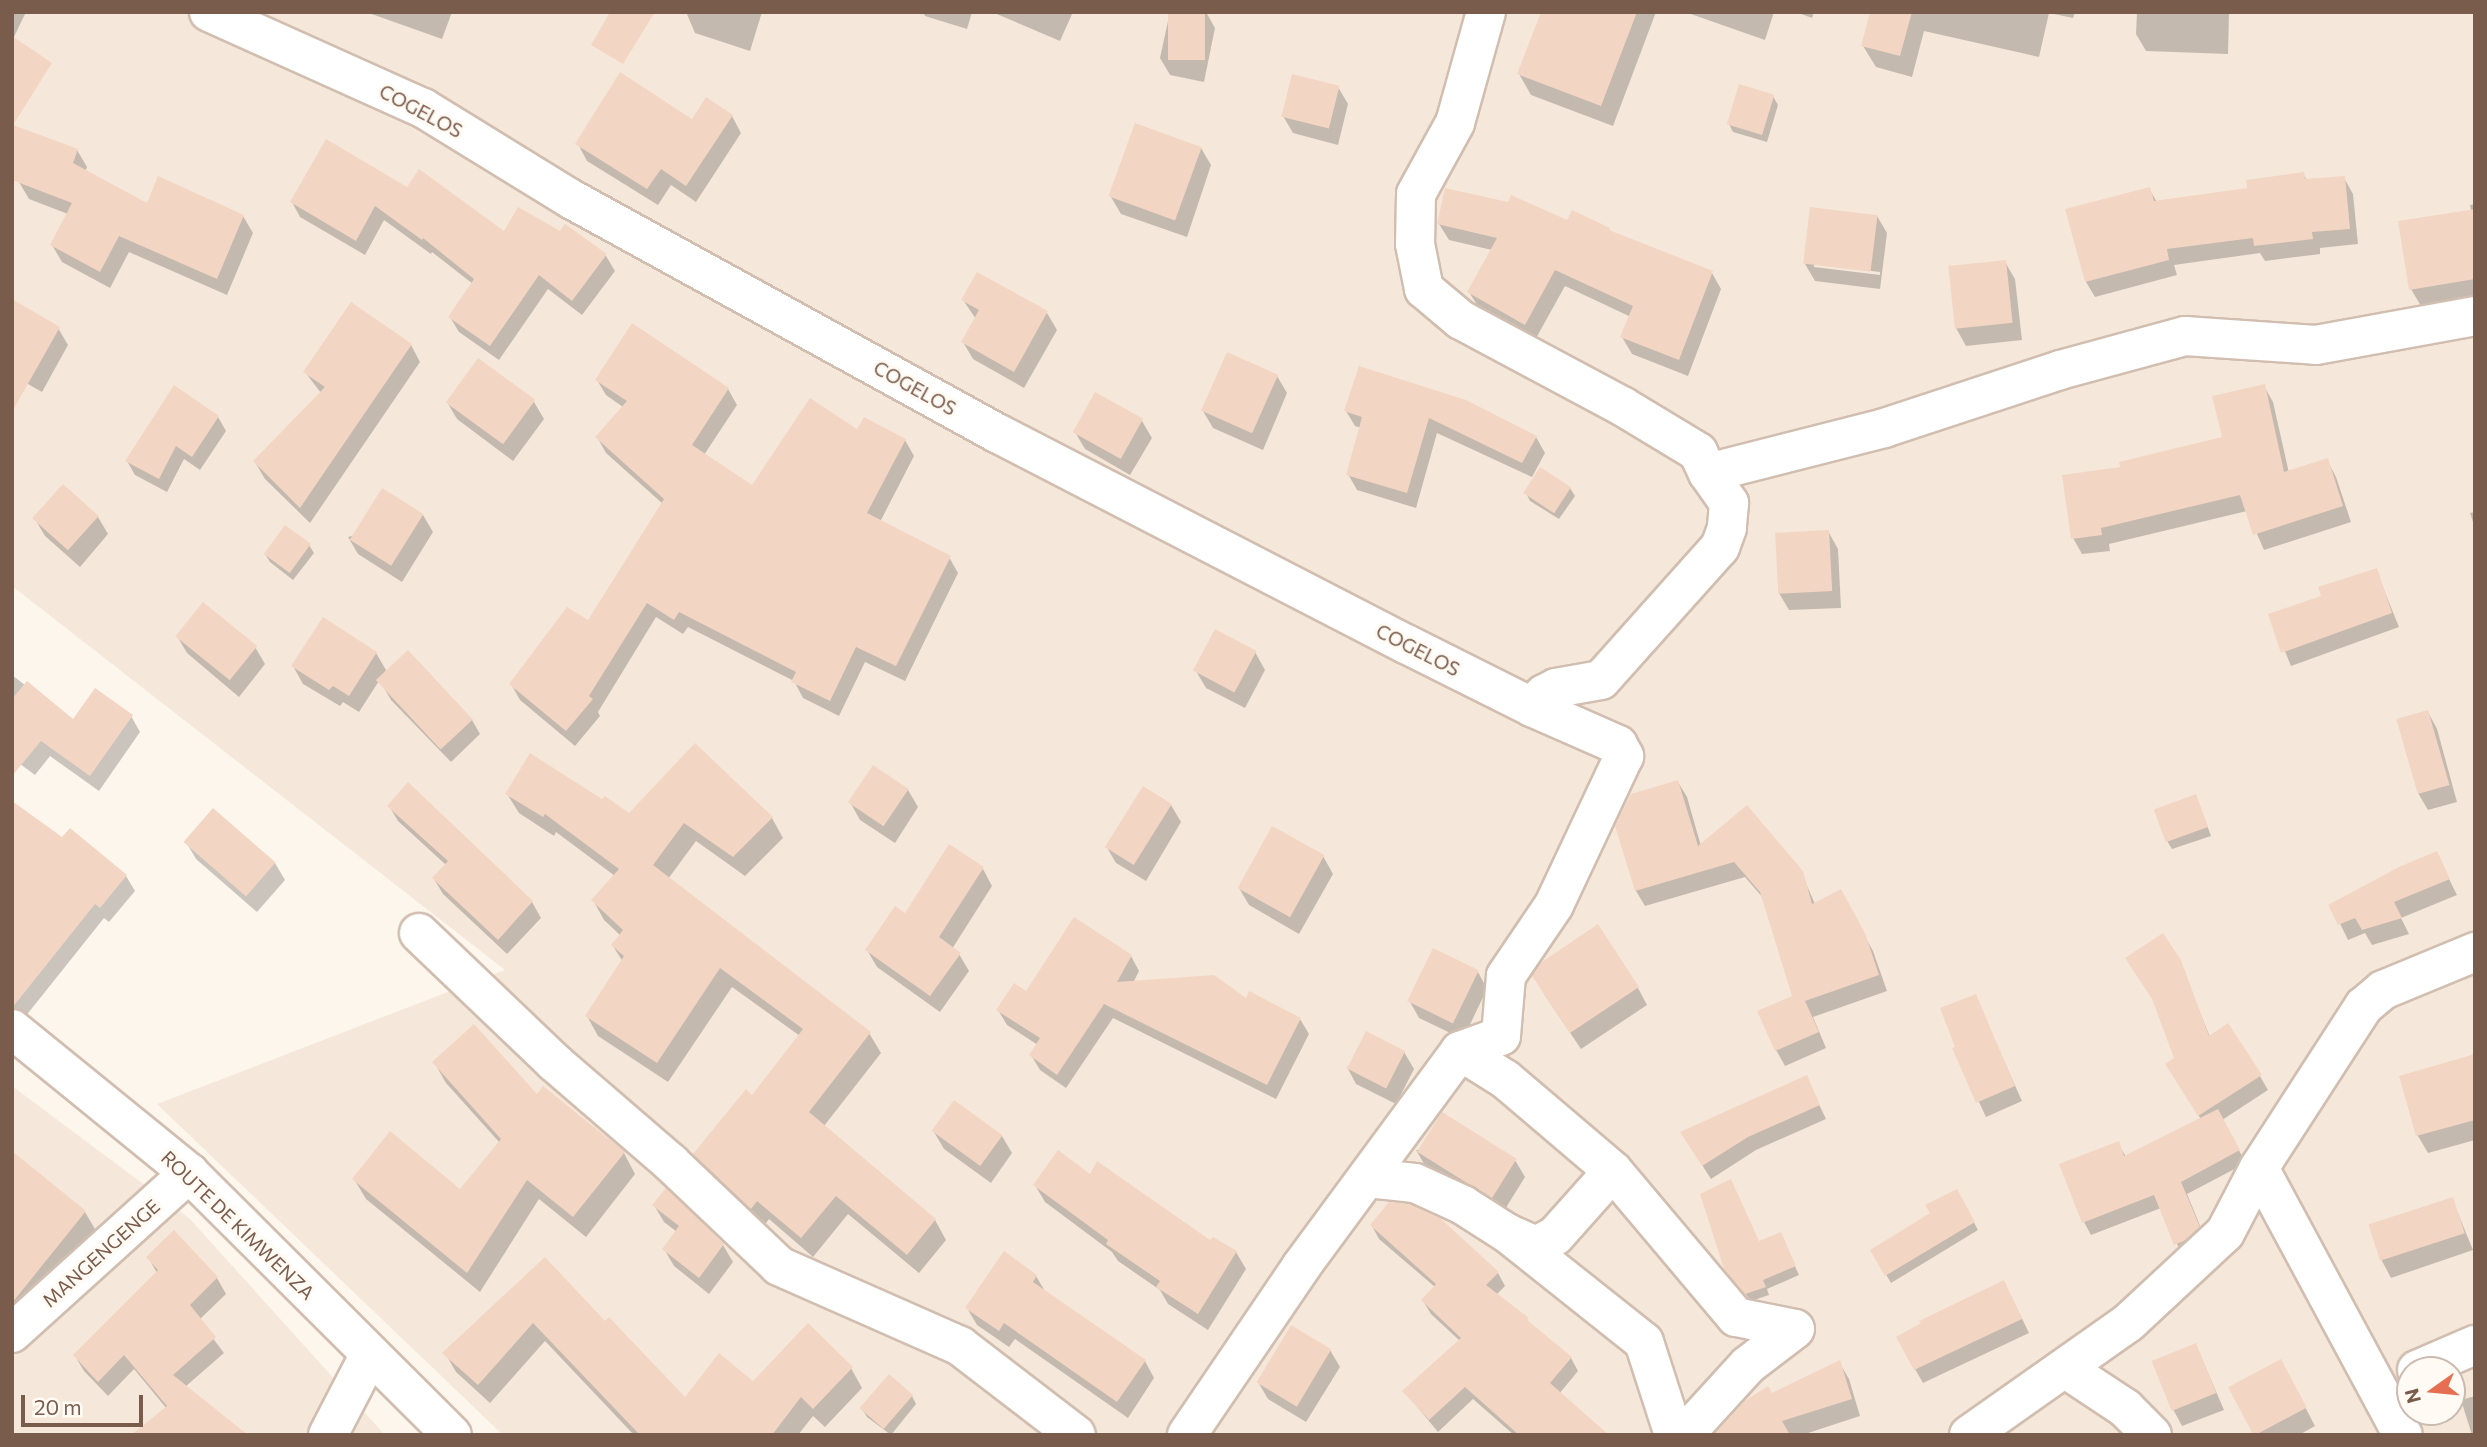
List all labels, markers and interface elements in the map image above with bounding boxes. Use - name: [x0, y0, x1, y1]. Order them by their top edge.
- street label: COGELOS: [376, 80, 466, 142]
- street label: COGELOS: [870, 356, 960, 420]
- street label: COGELOS: [1372, 619, 1464, 681]
- street label: ROUTE DE KIMWENZA: [157, 1146, 319, 1304]
- street label: MANGENGENGE: [38, 1194, 164, 1312]
- north arrow: [2396, 1356, 2466, 1426]
- scale bar: [24, 1380, 147, 1424]
- text: N: [2399, 1386, 2425, 1406]
- text: 20 m: [34, 1394, 82, 1419]

